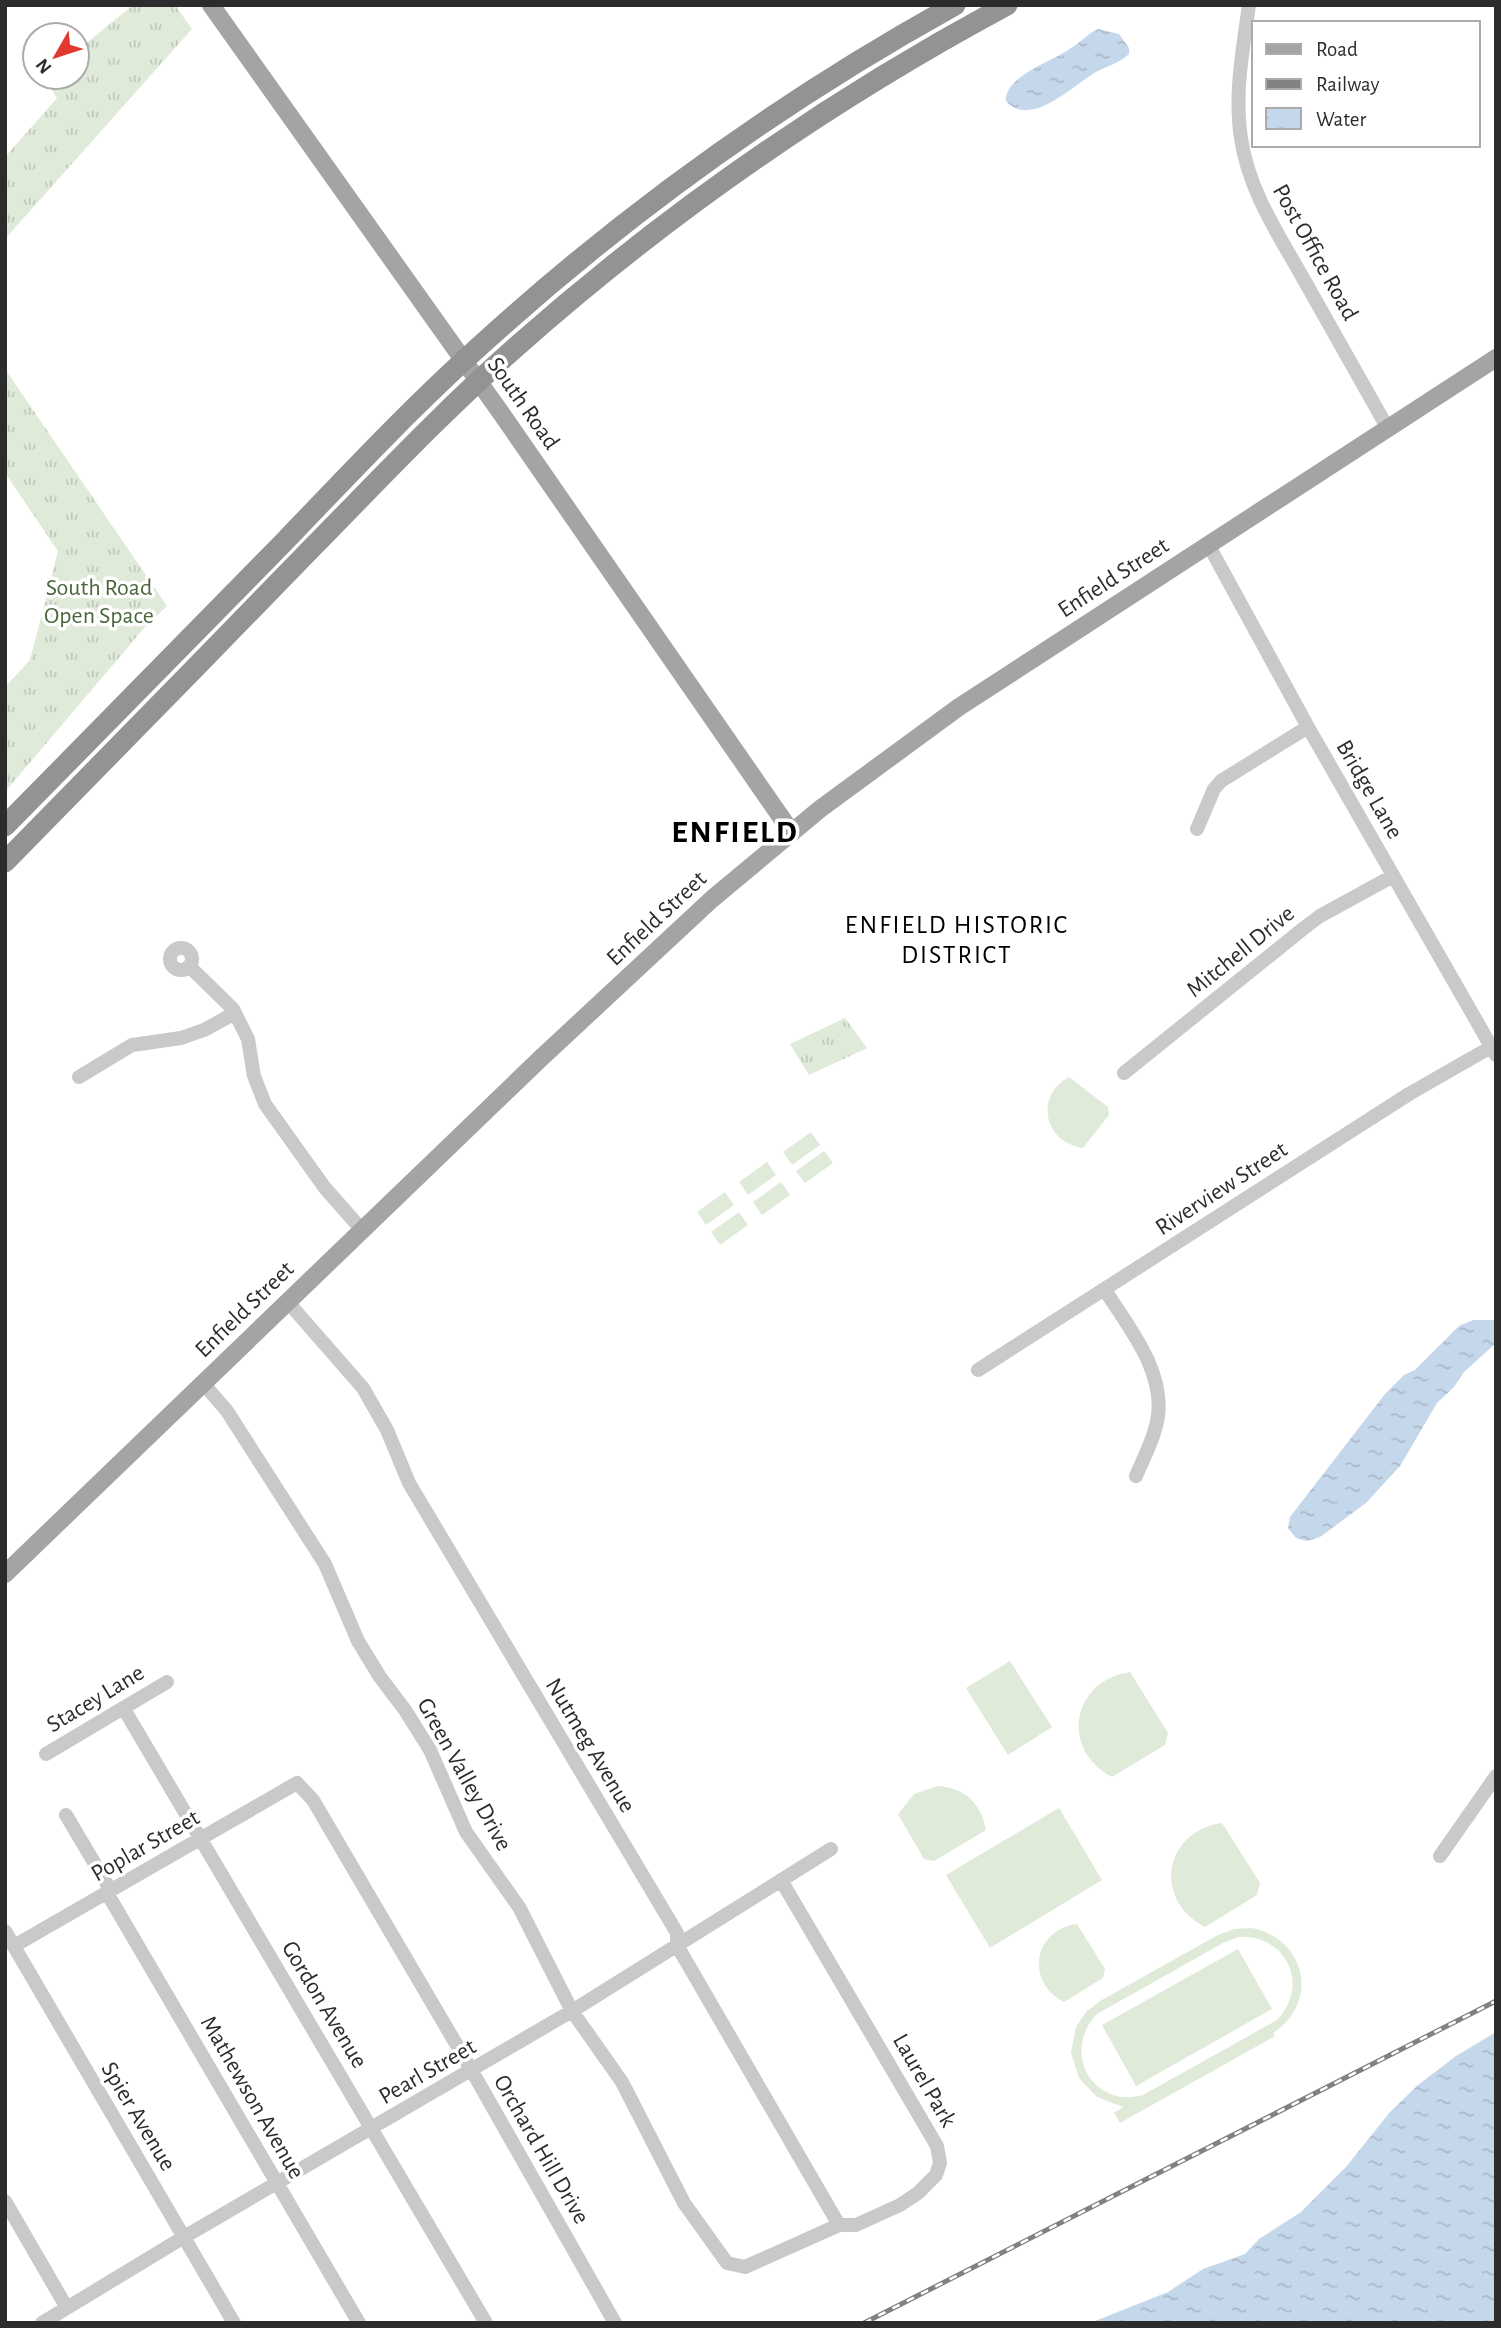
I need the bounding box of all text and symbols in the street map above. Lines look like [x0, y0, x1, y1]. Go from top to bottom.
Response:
north arrow [21, 21, 91, 91]
legend [1252, 21, 1480, 147]
text: Road [1316, 39, 1358, 60]
text: N [32, 55, 55, 77]
text: Railway [1316, 74, 1379, 95]
text: Water [1316, 109, 1366, 130]
street label: Post Office Road [1268, 180, 1362, 325]
street label: South Road [483, 353, 564, 454]
street label: Enfield Street [1054, 533, 1173, 622]
park label: South Road Open Space [44, 576, 154, 628]
street label: Bridge Lane [1331, 736, 1407, 843]
district label: ENFIELD [671, 816, 799, 848]
street label: Enfield Street [602, 867, 711, 971]
street label: Mitchell Drive [1182, 901, 1299, 1002]
district label: ENFIELD HISTORIC DISTRICT [845, 912, 1069, 968]
street label: Riverview Street [1151, 1137, 1292, 1240]
street label: Enfield Street [191, 1257, 299, 1362]
street label: Stacey Lane [43, 1661, 148, 1737]
street label: Nutmeg Avenue [541, 1674, 639, 1817]
street label: Green Valley Drive [412, 1694, 516, 1855]
street label: Poplar Street [87, 1805, 204, 1886]
street label: Gordon Avenue [277, 1937, 371, 2072]
street label: Mathewson Avenue [196, 2012, 308, 2183]
street label: Laurel Park [888, 2030, 960, 2131]
street label: Pearl Street [375, 2034, 480, 2109]
street label: Spier Avenue [96, 2058, 180, 2175]
street label: Orchard Hill Drive [489, 2071, 593, 2228]

